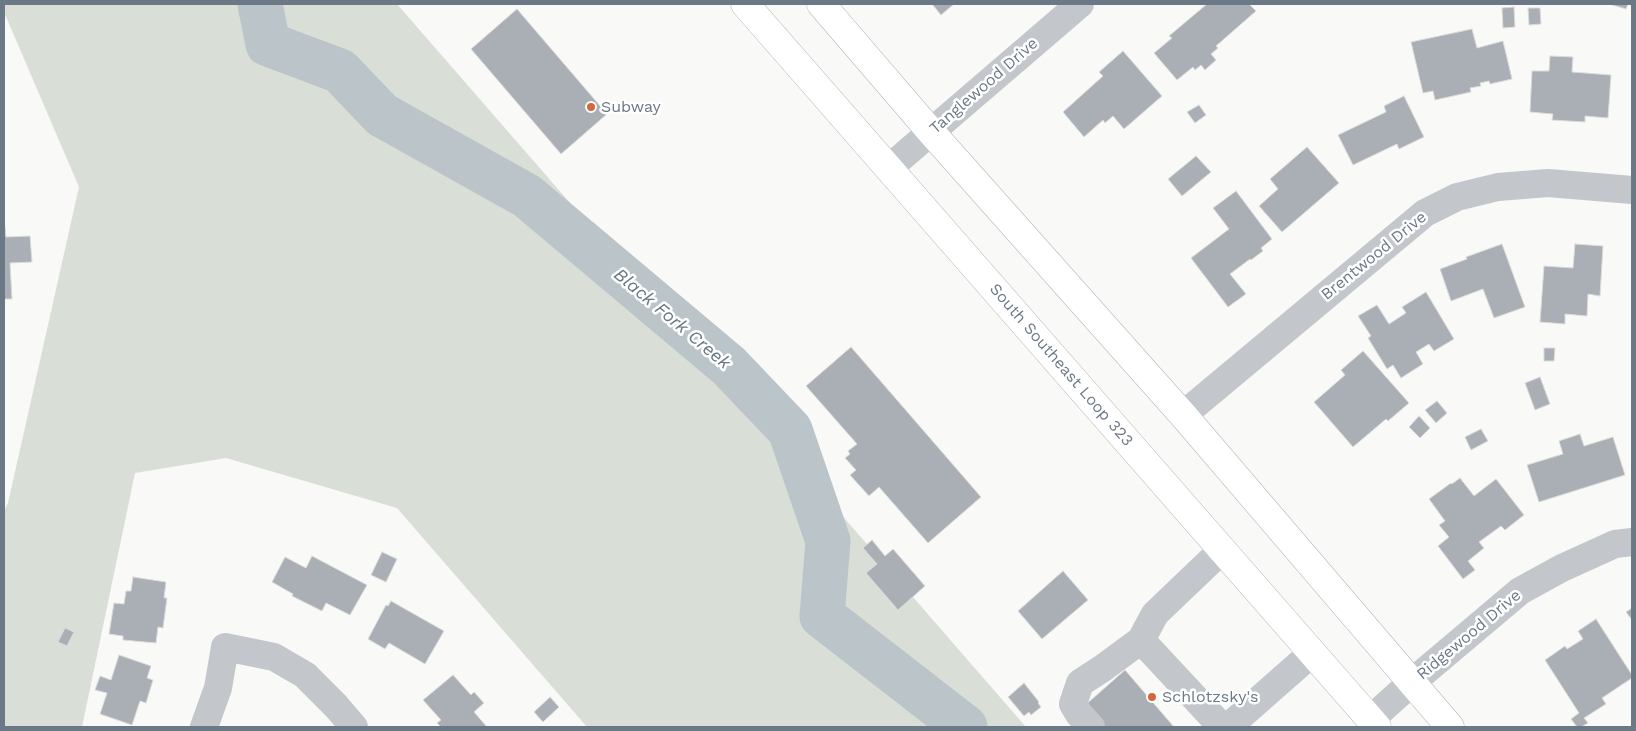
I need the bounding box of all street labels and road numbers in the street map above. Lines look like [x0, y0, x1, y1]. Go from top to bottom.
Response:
street label: Tanglewood Drive [926, 34, 1042, 138]
street label: Brentwood Drive [1317, 208, 1431, 304]
street label: South Southeast Loop 323 [985, 280, 1137, 450]
street label: Ridgewood Drive [1413, 586, 1525, 684]

